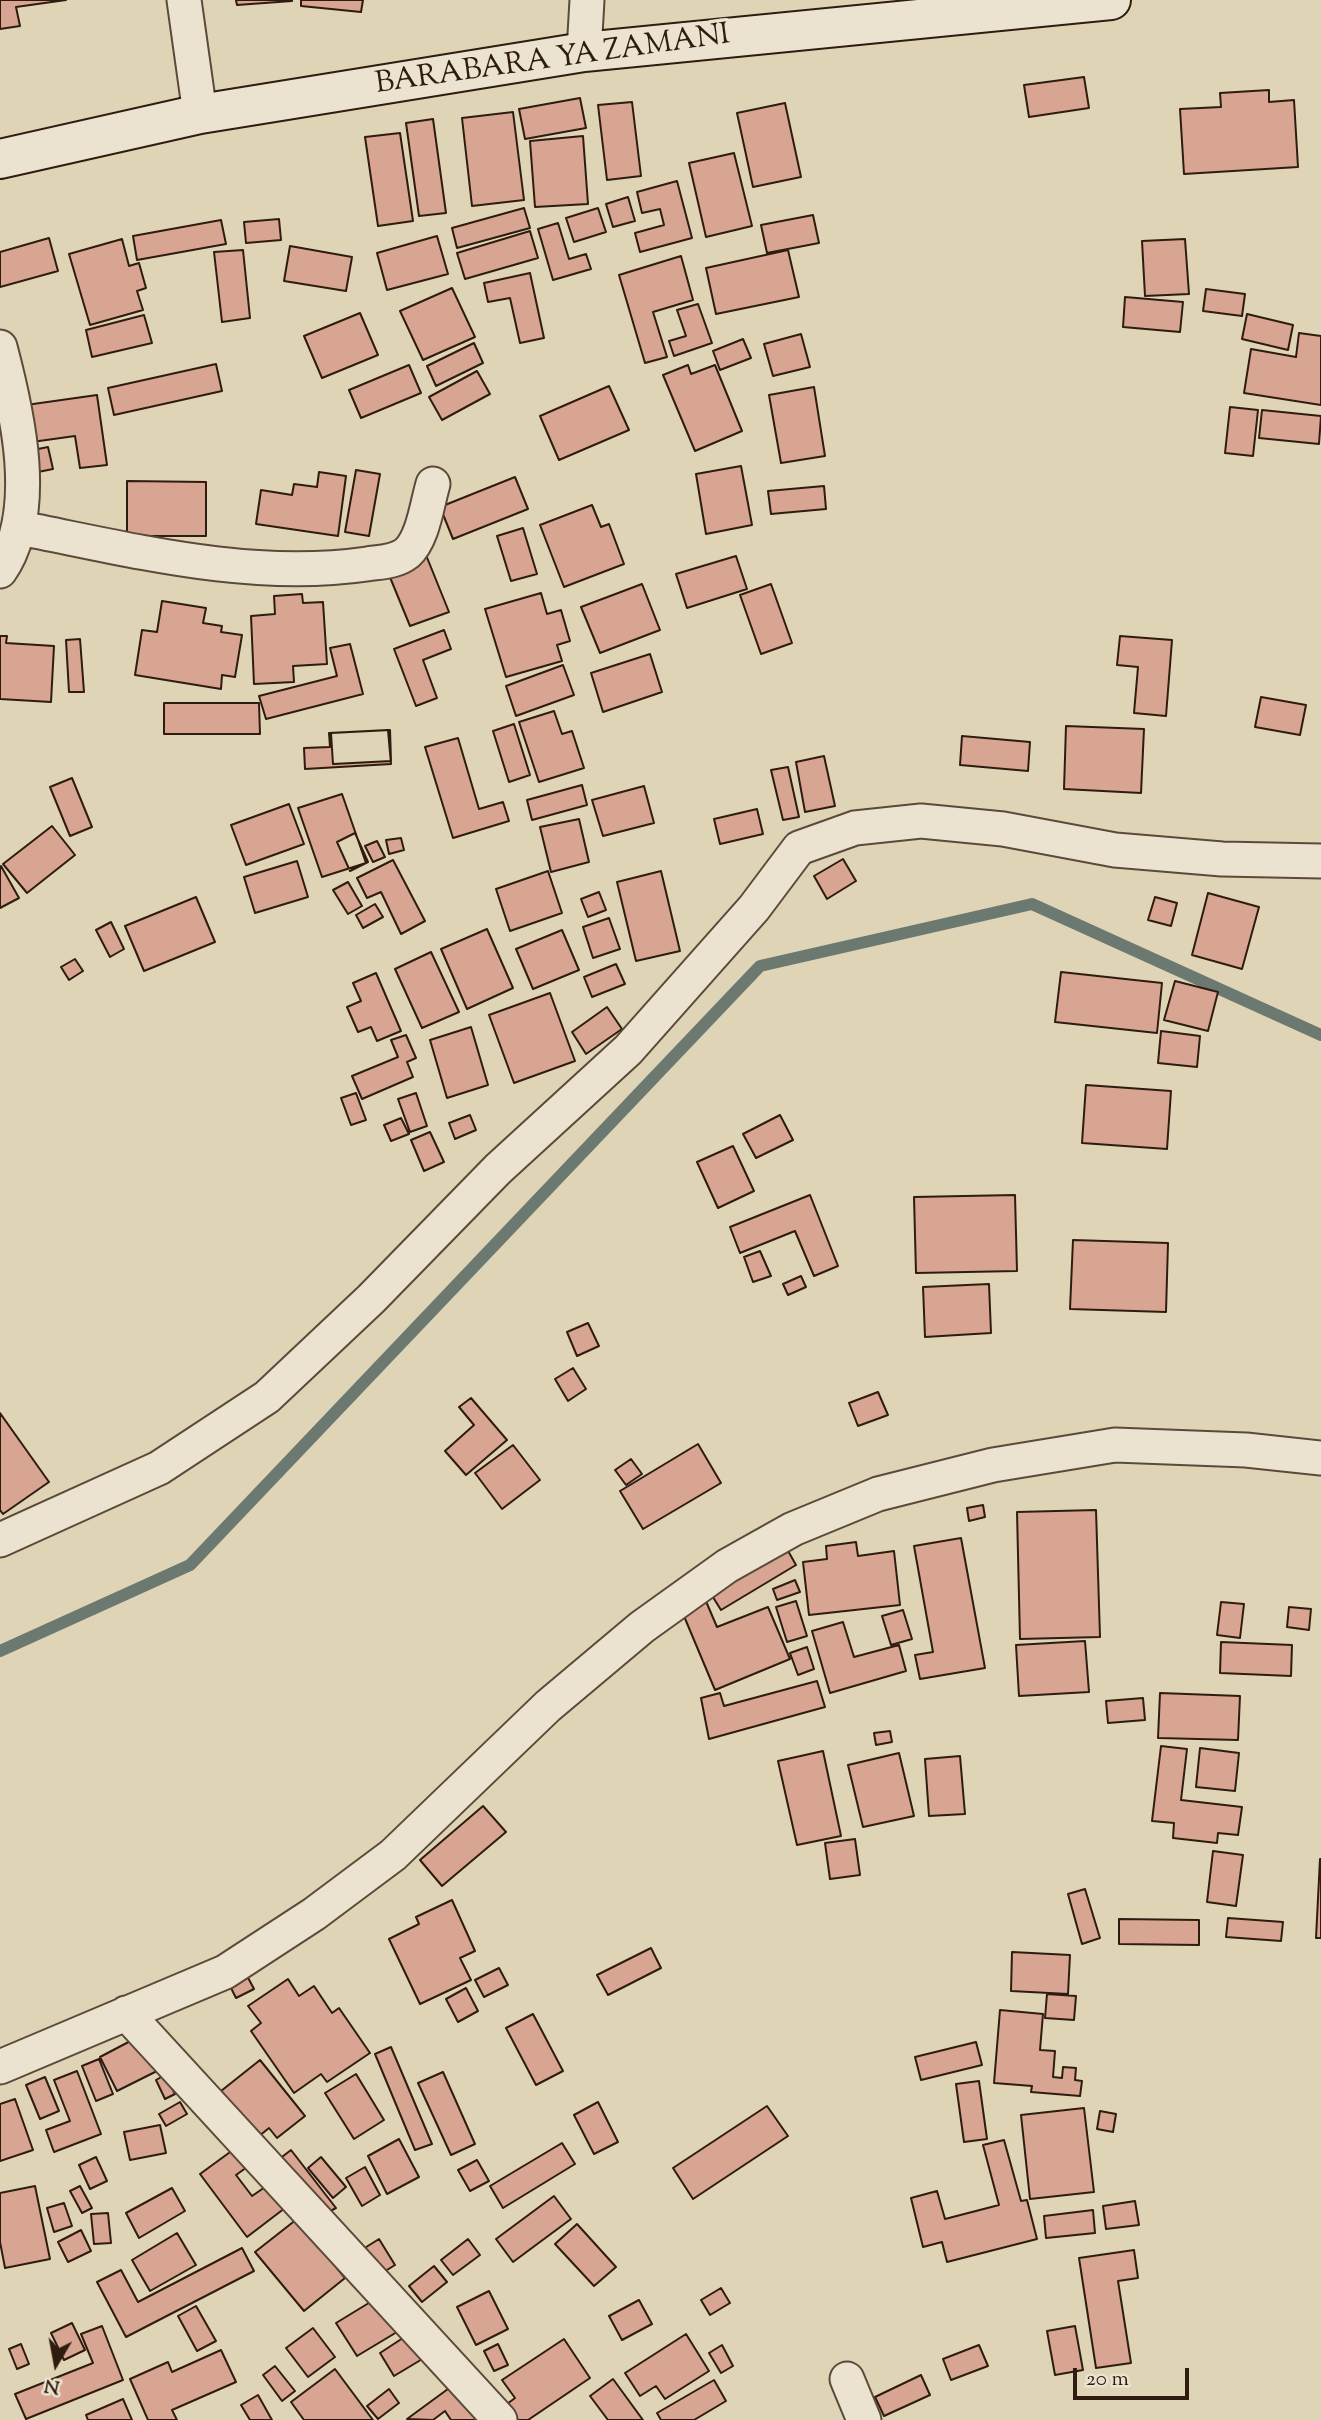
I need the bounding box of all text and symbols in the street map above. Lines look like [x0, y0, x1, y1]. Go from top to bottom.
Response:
street label: BARABARA YA ZAMANI [373, 19, 733, 105]
north arrow [21, 2329, 91, 2399]
scale bar [1076, 2354, 1192, 2398]
text: 20 m [1086, 2365, 1129, 2395]
text: N [42, 2371, 62, 2400]

